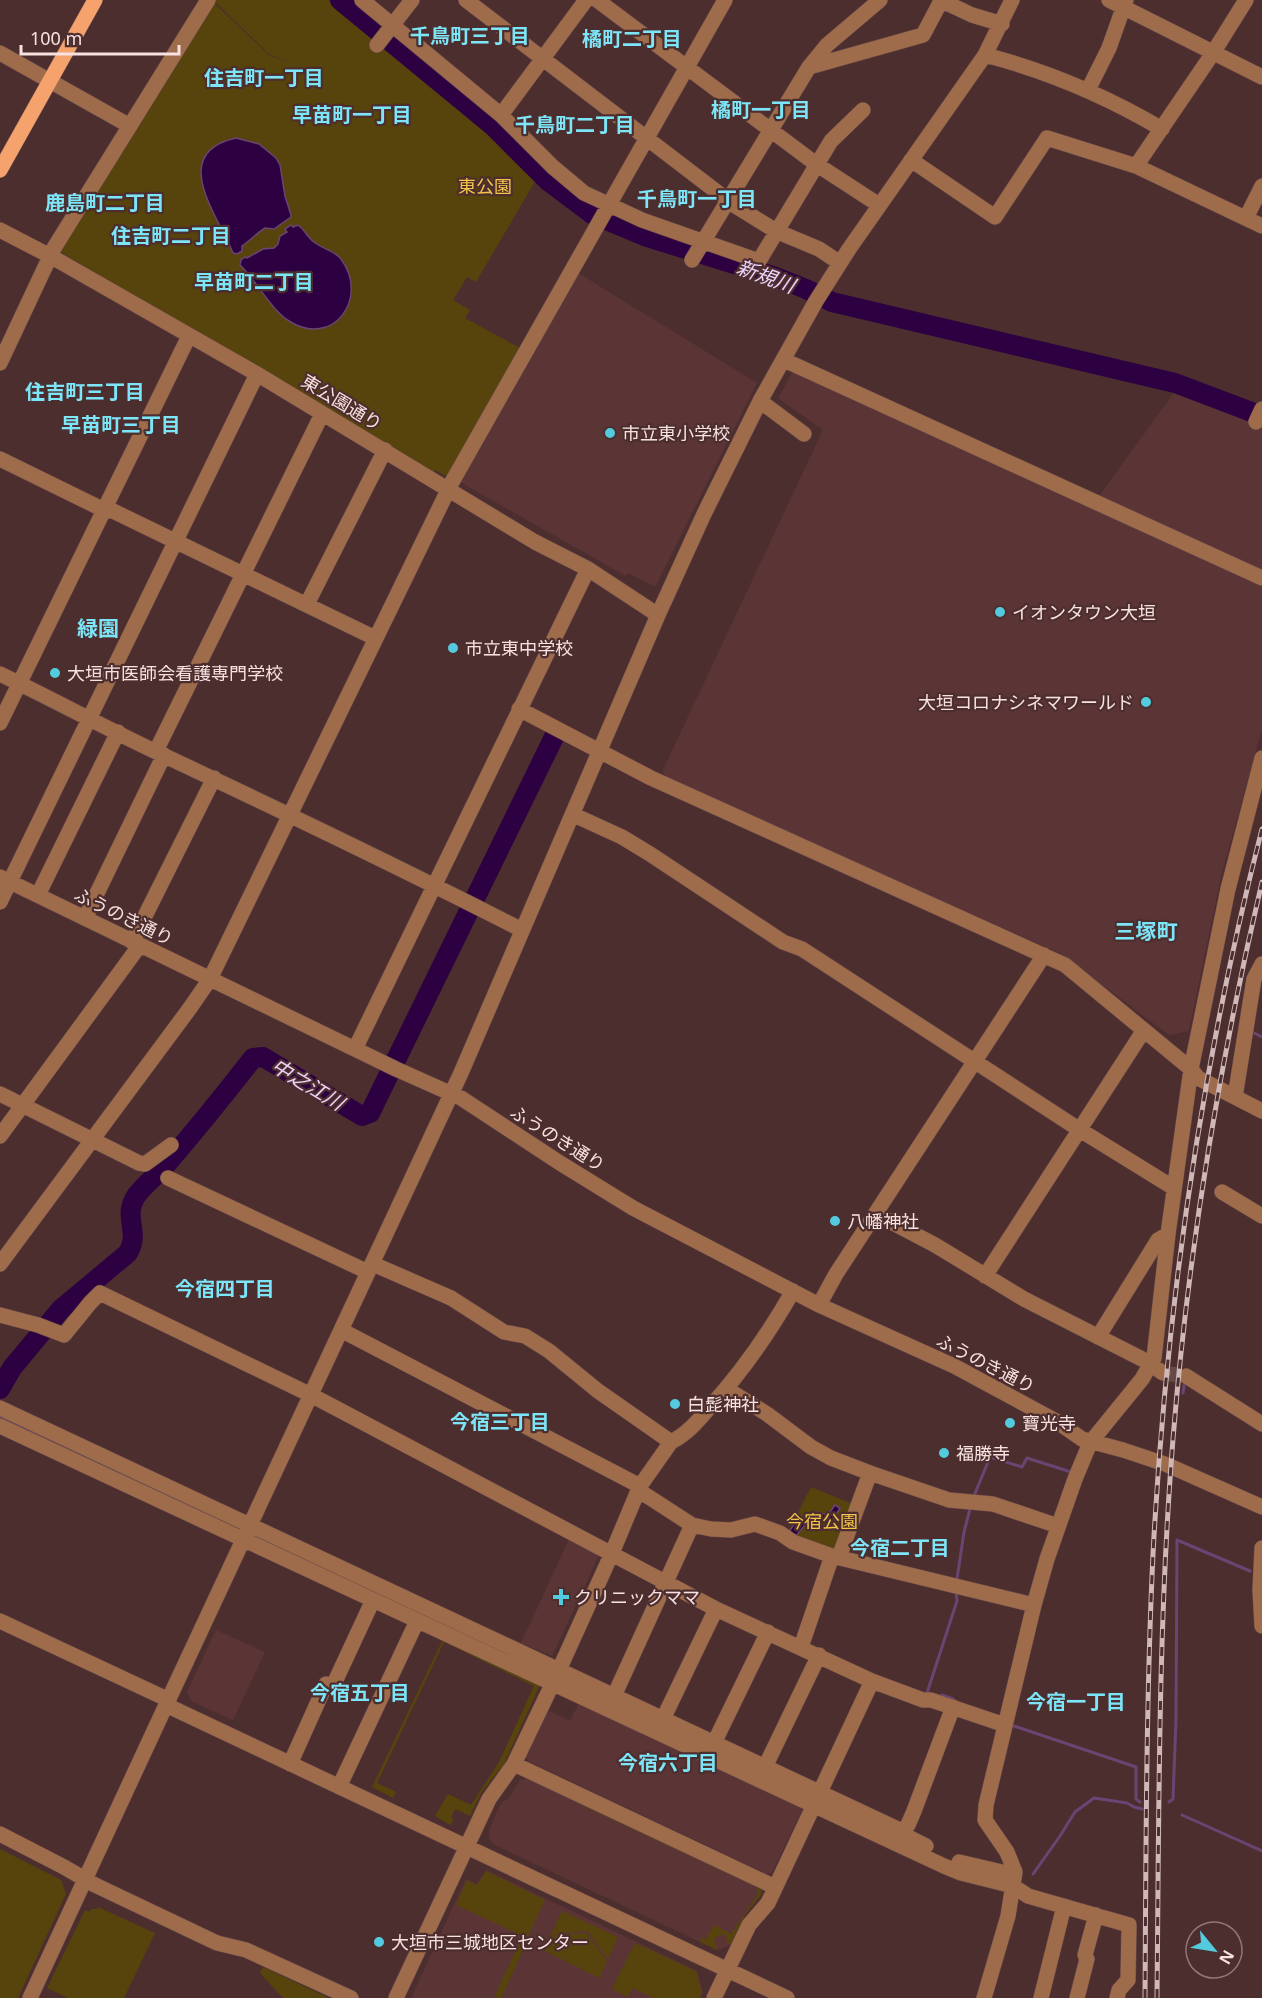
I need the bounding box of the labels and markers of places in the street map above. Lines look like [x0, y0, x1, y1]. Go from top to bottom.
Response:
place label: 市立東小学校 [622, 421, 730, 445]
marker: 市立東小学校 [603, 426, 617, 440]
place label: イオンタウン大垣 [1012, 600, 1156, 624]
marker: イオンタウン大垣 [993, 605, 1007, 619]
place label: 市立東中学校 [465, 636, 573, 660]
marker: 市立東中学校 [446, 641, 460, 655]
place label: 大垣市医師会看護専門学校 [67, 661, 283, 685]
marker: 大垣市医師会看護専門学校 [48, 666, 62, 680]
place label: 大垣コロナシネマワールド [918, 690, 1134, 714]
marker: 大垣コロナシネマワールド [1139, 695, 1153, 709]
place label: 八幡神社 [847, 1209, 919, 1233]
marker: 八幡神社 [828, 1214, 842, 1228]
place label: 白髭神社 [687, 1392, 759, 1416]
marker: 白髭神社 [668, 1397, 682, 1411]
place label: 寶光寺 [1022, 1411, 1076, 1435]
marker: 寶光寺 [1003, 1416, 1017, 1430]
place label: 福勝寺 [956, 1441, 1010, 1465]
marker: 福勝寺 [937, 1446, 951, 1460]
place label: クリニックママ [574, 1585, 700, 1609]
marker: クリニックママ [552, 1588, 570, 1606]
place label: 大垣市三城地区センター [391, 1930, 589, 1954]
marker: 大垣市三城地区センター [372, 1935, 386, 1949]

